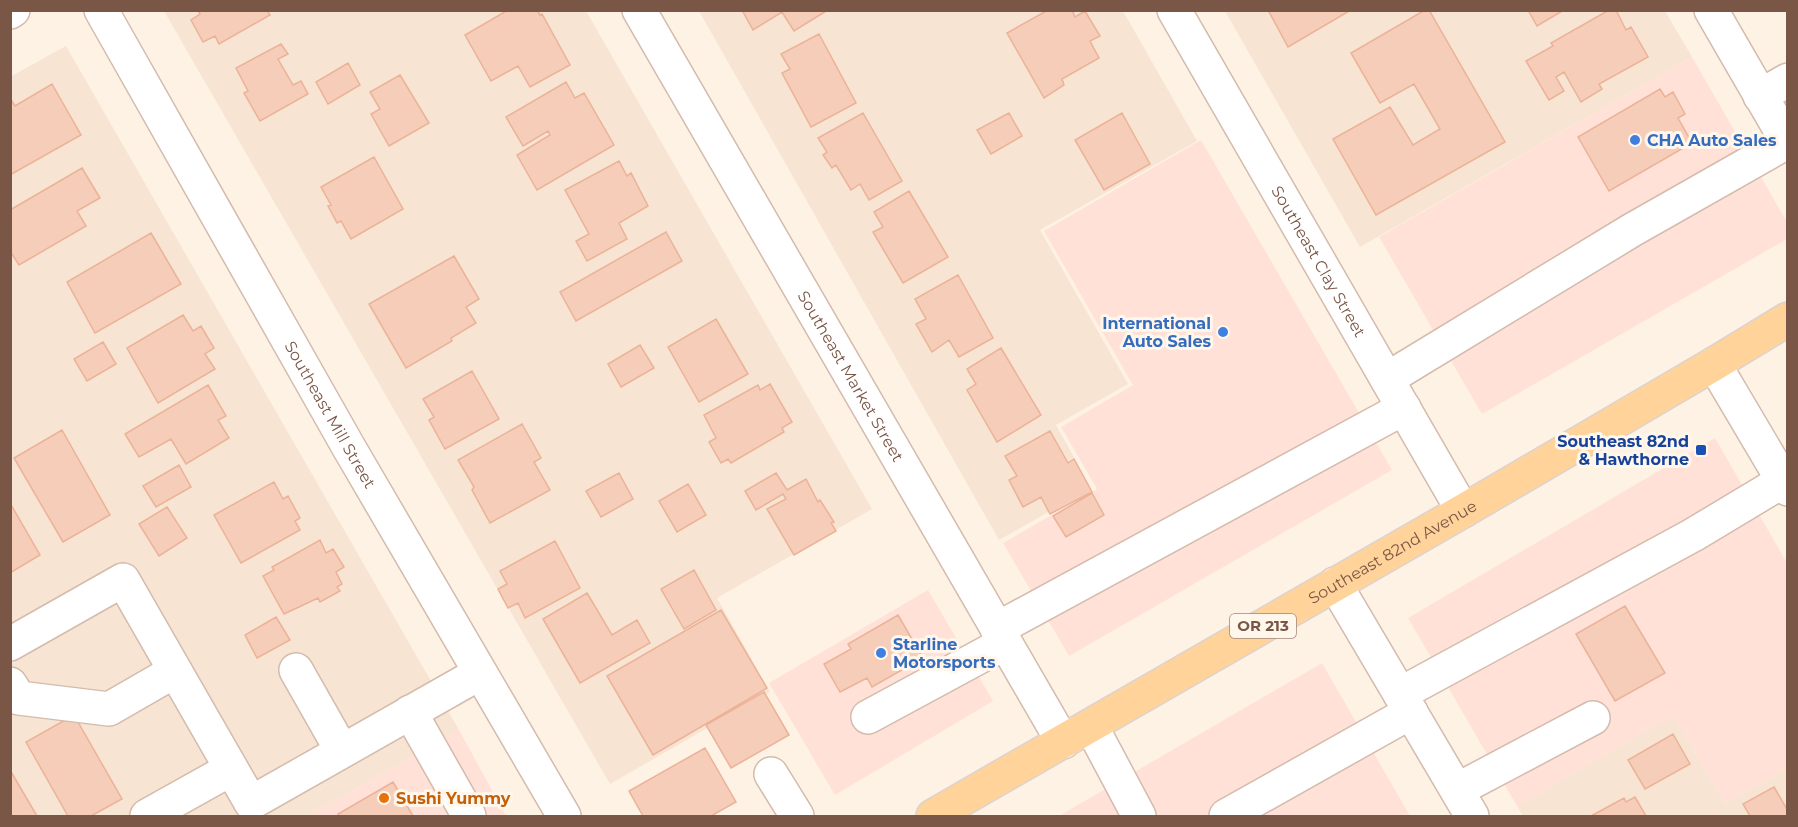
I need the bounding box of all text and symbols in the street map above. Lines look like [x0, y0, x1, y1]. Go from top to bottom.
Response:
place label: CHA Auto Sales [1647, 131, 1777, 150]
marker: CHA Auto Sales [1628, 133, 1642, 147]
street label: Southeast Clay Street [1267, 182, 1370, 341]
street label: Southeast Market Street [794, 287, 908, 466]
place label: International Auto Sales [1102, 314, 1211, 351]
marker: International Auto Sales [1216, 325, 1230, 339]
street label: Southeast Mill Street [281, 338, 380, 492]
place label: Southeast 82nd & Hawthorne [1557, 432, 1689, 469]
marker: Southeast 82nd & Hawthorne [1694, 443, 1708, 457]
street label: Southeast 82nd Avenue [1305, 496, 1480, 608]
road number: OR 213 [1230, 614, 1296, 638]
place label: Starline Motorsports [893, 635, 996, 672]
marker: Starline Motorsports [874, 646, 888, 660]
place label: Sushi Yummy [396, 789, 511, 808]
marker: Sushi Yummy [377, 791, 391, 805]

